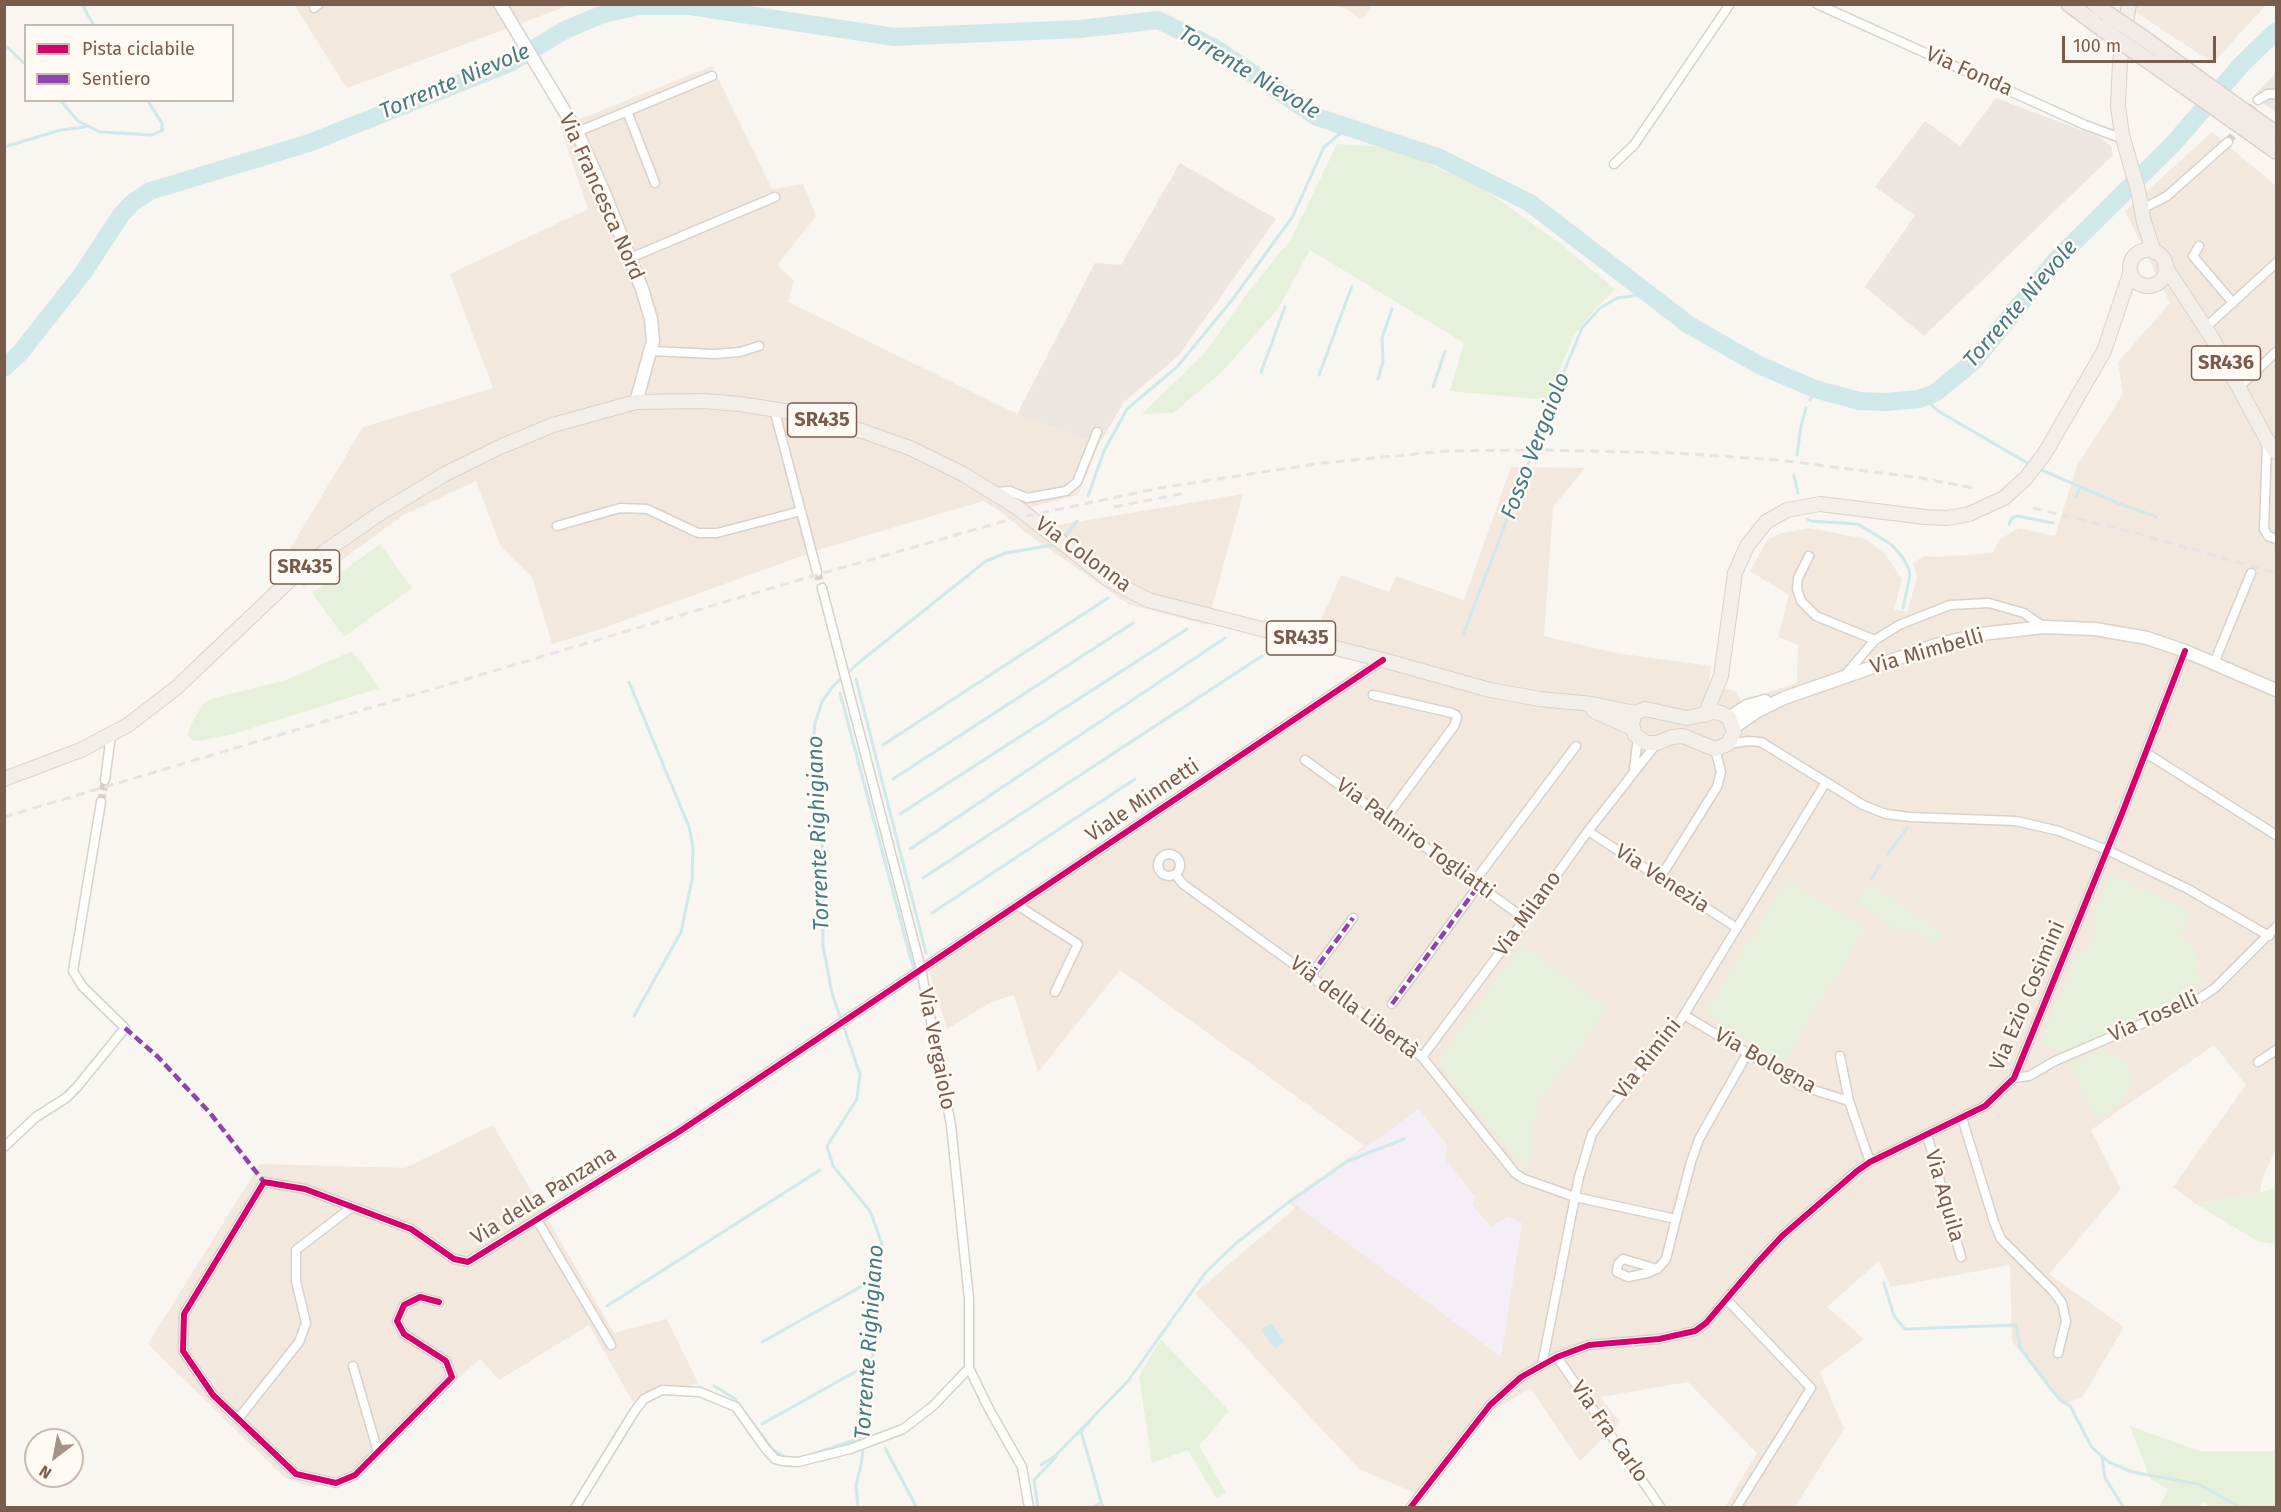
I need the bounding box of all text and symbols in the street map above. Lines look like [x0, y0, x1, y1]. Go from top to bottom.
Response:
water label: Torrente Nievole [1173, 20, 1325, 126]
legend [24, 24, 234, 102]
scale bar [2065, 24, 2220, 62]
text: 100 m [2073, 35, 2121, 57]
text: Pista ciclabile [82, 38, 195, 60]
water label: Torrente Nievole [376, 38, 534, 126]
street label: Via Fonda [1922, 42, 2016, 102]
text: Sentiero [82, 68, 150, 90]
street label: Via Francesca Nord [553, 110, 649, 284]
water label: Torrente Nievole [1958, 235, 2084, 373]
road number: SR436 [2192, 346, 2260, 380]
water label: Fosso Vergaiolo [1496, 369, 1576, 523]
road number: SR435 [788, 403, 856, 437]
street label: Via Colonna [1030, 512, 1136, 598]
road number: SR435 [270, 550, 340, 584]
road number: SR435 [1266, 621, 1336, 655]
street label: Via Mimbelli [1867, 624, 1987, 680]
water label: Torrente Righigiano [802, 735, 836, 931]
street label: Viale Minnetti [1082, 754, 1204, 848]
street label: Via Palmiro Togliatti [1331, 773, 1499, 905]
street label: Via Venezia [1610, 839, 1714, 919]
street label: Via Milano [1489, 867, 1567, 961]
street label: Via Ezio Cosimini [1985, 917, 2071, 1075]
street label: Via della Libertà [1285, 951, 1423, 1065]
street label: Via Vergaiolo [912, 986, 960, 1112]
street label: Via Toselli [2105, 986, 2203, 1048]
street label: Via Rimini [1609, 1014, 1687, 1104]
street label: Via Bologna [1710, 1023, 1820, 1099]
street label: Via della Panzana [467, 1141, 621, 1251]
street label: Via Aquila [1919, 1147, 1969, 1245]
water label: Torrente Righigiano [850, 1244, 890, 1440]
street label: Via Fra Carlo [1565, 1376, 1653, 1488]
north arrow [24, 1428, 84, 1488]
text: N [36, 1461, 55, 1483]

